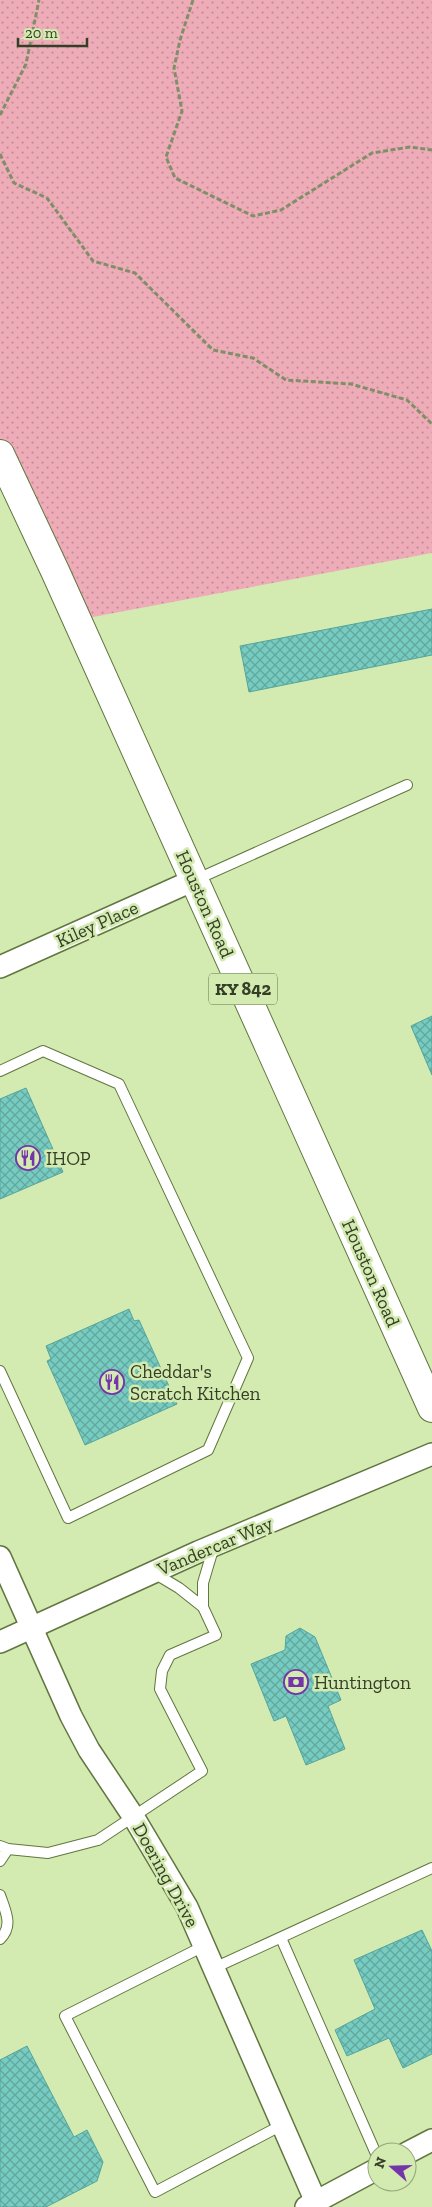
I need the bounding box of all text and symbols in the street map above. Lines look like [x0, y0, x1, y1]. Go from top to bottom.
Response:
scale bar [18, 15, 86, 47]
text: 20 m [25, 24, 58, 42]
street label: Houston Road [171, 847, 239, 962]
street label: Kiley Place [52, 896, 142, 952]
road number: KY 842 [209, 974, 277, 1004]
restaurant icon: IHOP [15, 1145, 41, 1171]
place label: IHOP [46, 1147, 91, 1170]
street label: Houston Road [337, 1216, 405, 1331]
place label: Cheddar's Scratch Kitchen [130, 1360, 261, 1405]
restaurant icon: Cheddar's Scratch Kitchen [99, 1369, 125, 1395]
street label: Vandercar Way [153, 1511, 276, 1581]
bank icon: Huntington [283, 1669, 309, 1695]
place label: Huntington [314, 1671, 411, 1694]
street label: Doering Drive [128, 1819, 204, 1931]
north arrow [367, 2142, 417, 2192]
text: N [370, 2154, 390, 2171]

